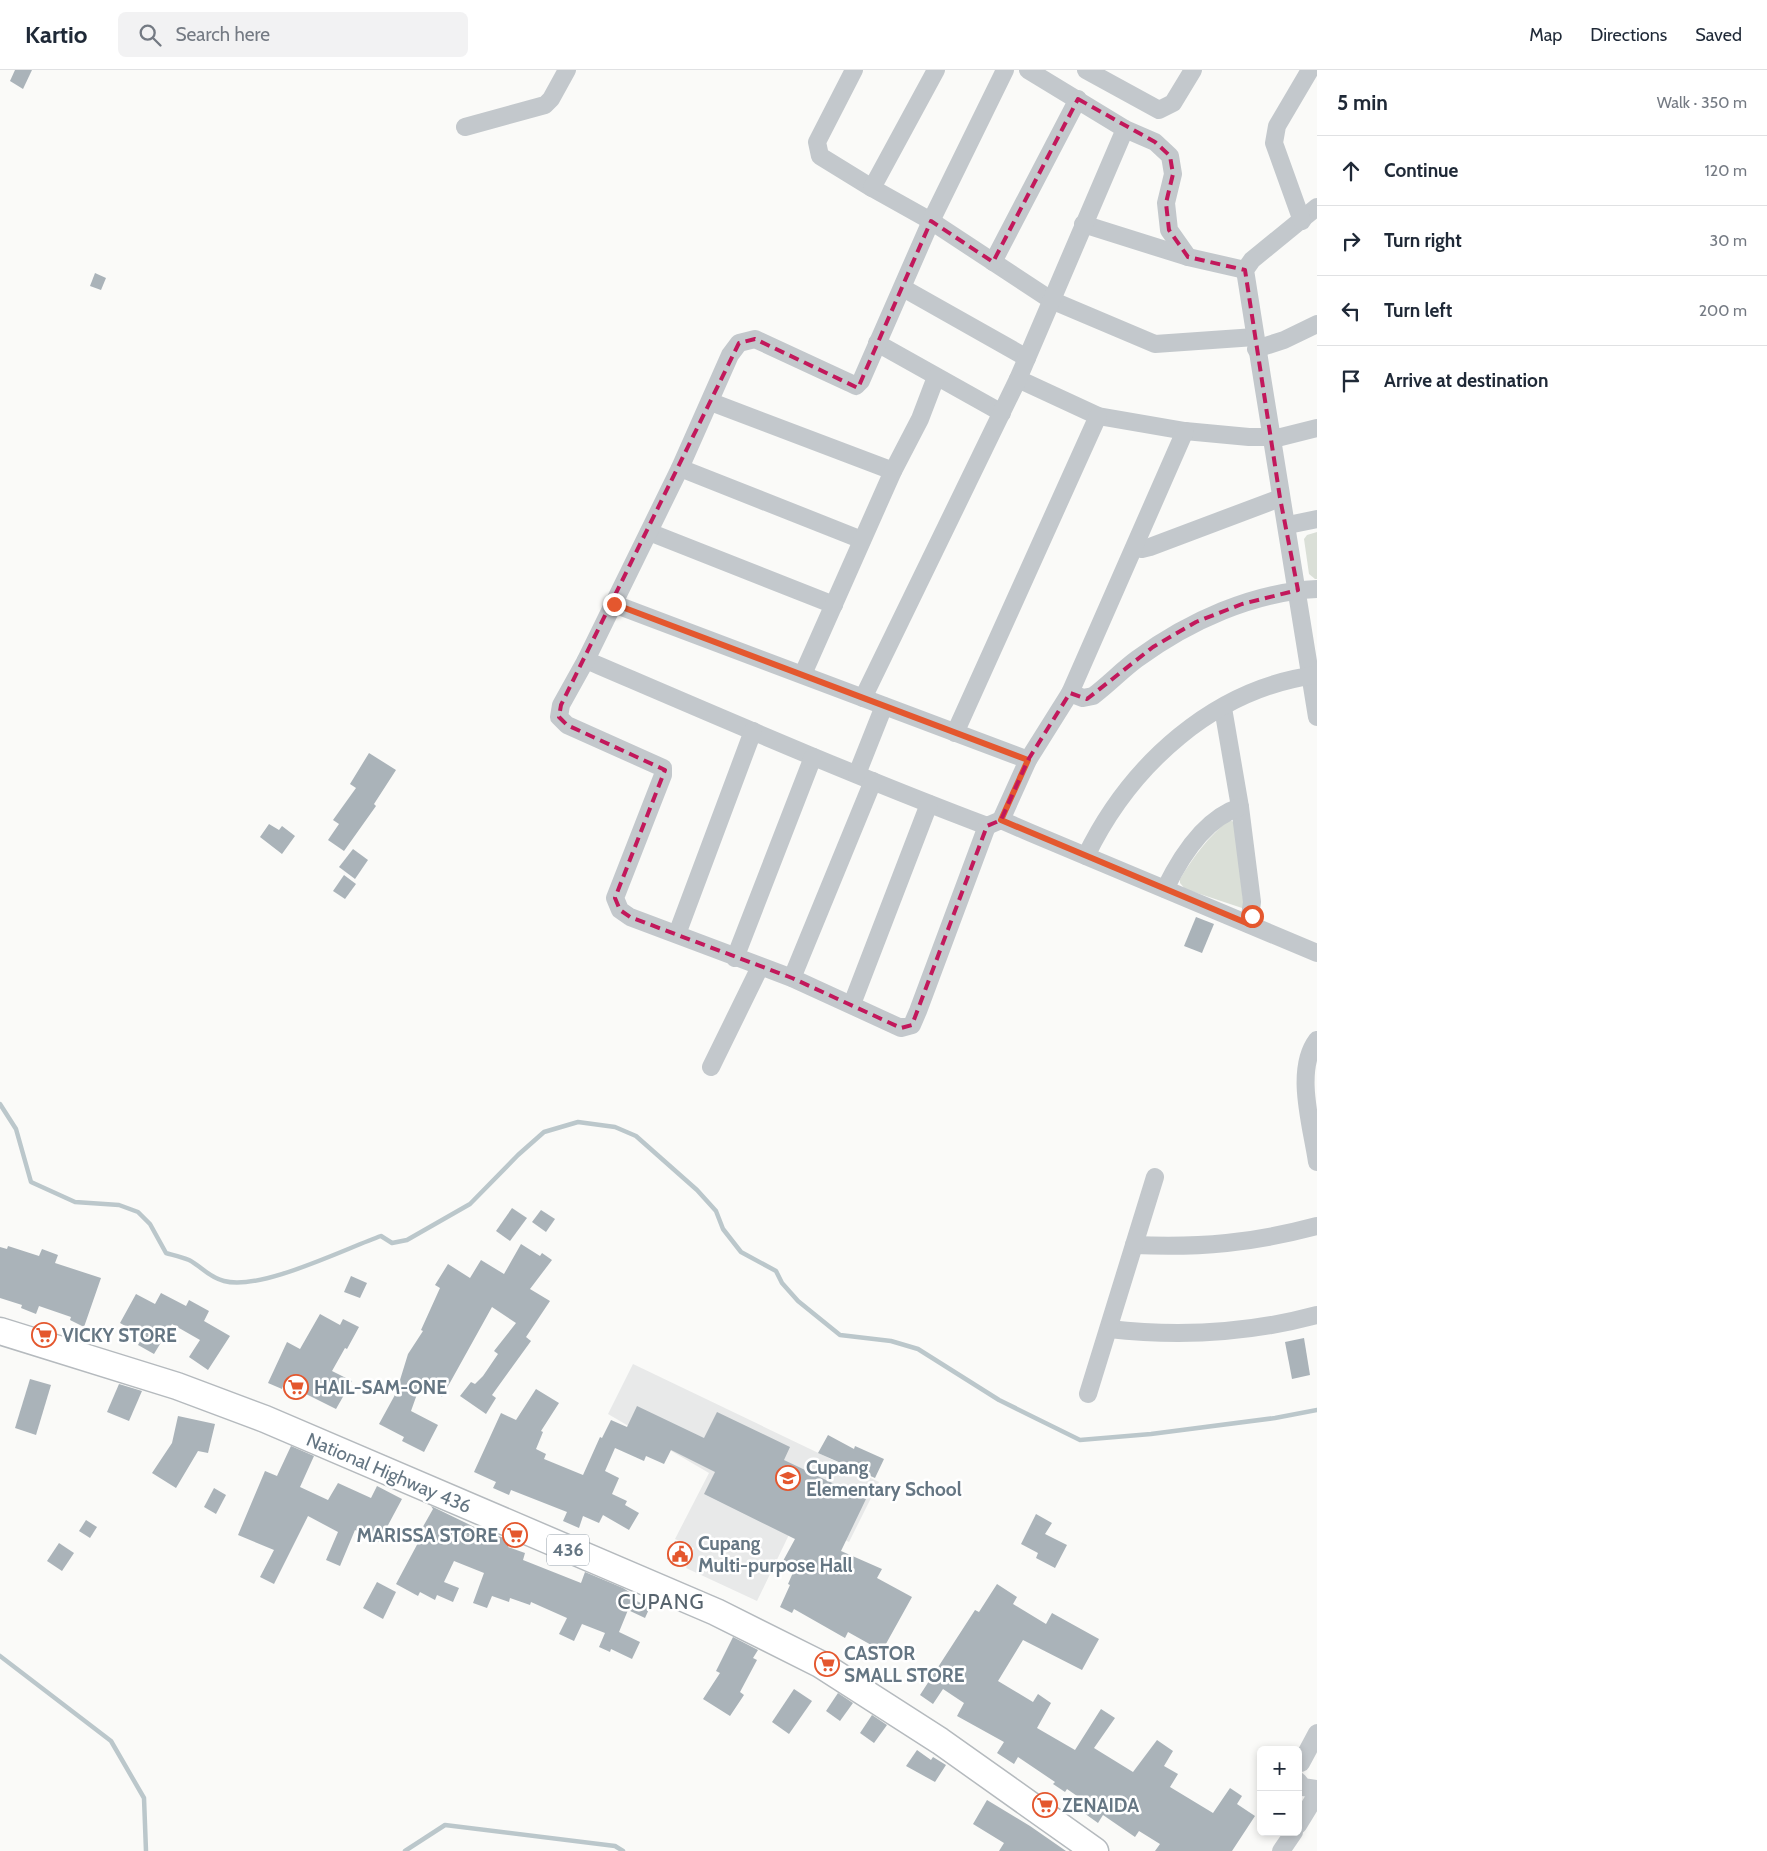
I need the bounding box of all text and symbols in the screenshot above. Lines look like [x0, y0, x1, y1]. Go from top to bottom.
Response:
search box [118, 12, 468, 57]
text: Kartio [25, 20, 88, 49]
icon: search [136, 21, 164, 49]
text: Search here [176, 23, 270, 46]
text: Map [1529, 24, 1562, 46]
text: Directions [1590, 24, 1667, 46]
text: Saved [1695, 24, 1742, 46]
text: 5 min [1337, 90, 1388, 115]
text: Walk · 350 m [1657, 93, 1747, 112]
icon: ahead [1337, 157, 1365, 185]
text: Continue [1384, 159, 1458, 182]
text: 120 m [1705, 161, 1747, 180]
icon: right [1337, 227, 1365, 255]
text: Turn right [1384, 229, 1462, 252]
text: 30 m [1710, 231, 1747, 250]
icon: left [1337, 297, 1365, 325]
text: Turn left [1384, 299, 1452, 322]
text: 200 m [1699, 301, 1747, 320]
icon: arrive [1337, 367, 1365, 395]
text: Arrive at destination [1384, 369, 1548, 392]
route end [603, 593, 626, 616]
route start [1241, 905, 1264, 928]
supermarket icon: VICKY STORE [31, 1322, 57, 1348]
place label: VICKY STORE [62, 1324, 177, 1347]
supermarket icon: HAIL-SAM-ONE [283, 1374, 309, 1400]
place label: HAIL-SAM-ONE [314, 1376, 447, 1399]
street label: National Highway 436 [303, 1428, 475, 1518]
place label: Cupang Elementary School [806, 1456, 962, 1501]
school or university icon: Cupang Elementary School [775, 1465, 801, 1491]
supermarket icon: MARISSA STORE [502, 1522, 528, 1548]
place label: MARISSA STORE [356, 1524, 498, 1547]
place label: Cupang Multi-purpose Hall [698, 1532, 853, 1577]
road number: 436 [547, 1534, 589, 1566]
public building icon: Cupang Multi-purpose Hall [667, 1541, 693, 1567]
district label: CUPANG [617, 1589, 705, 1614]
place label: CASTOR SMALL STORE [844, 1642, 965, 1687]
supermarket icon: CASTOR SMALL STORE [814, 1651, 840, 1677]
map controls [1257, 1746, 1302, 1836]
button: + [1257, 1746, 1302, 1791]
button: − [1257, 1791, 1302, 1836]
supermarket icon: ZENAIDA [1032, 1792, 1058, 1818]
place label: ZENAIDA [1062, 1794, 1139, 1817]

